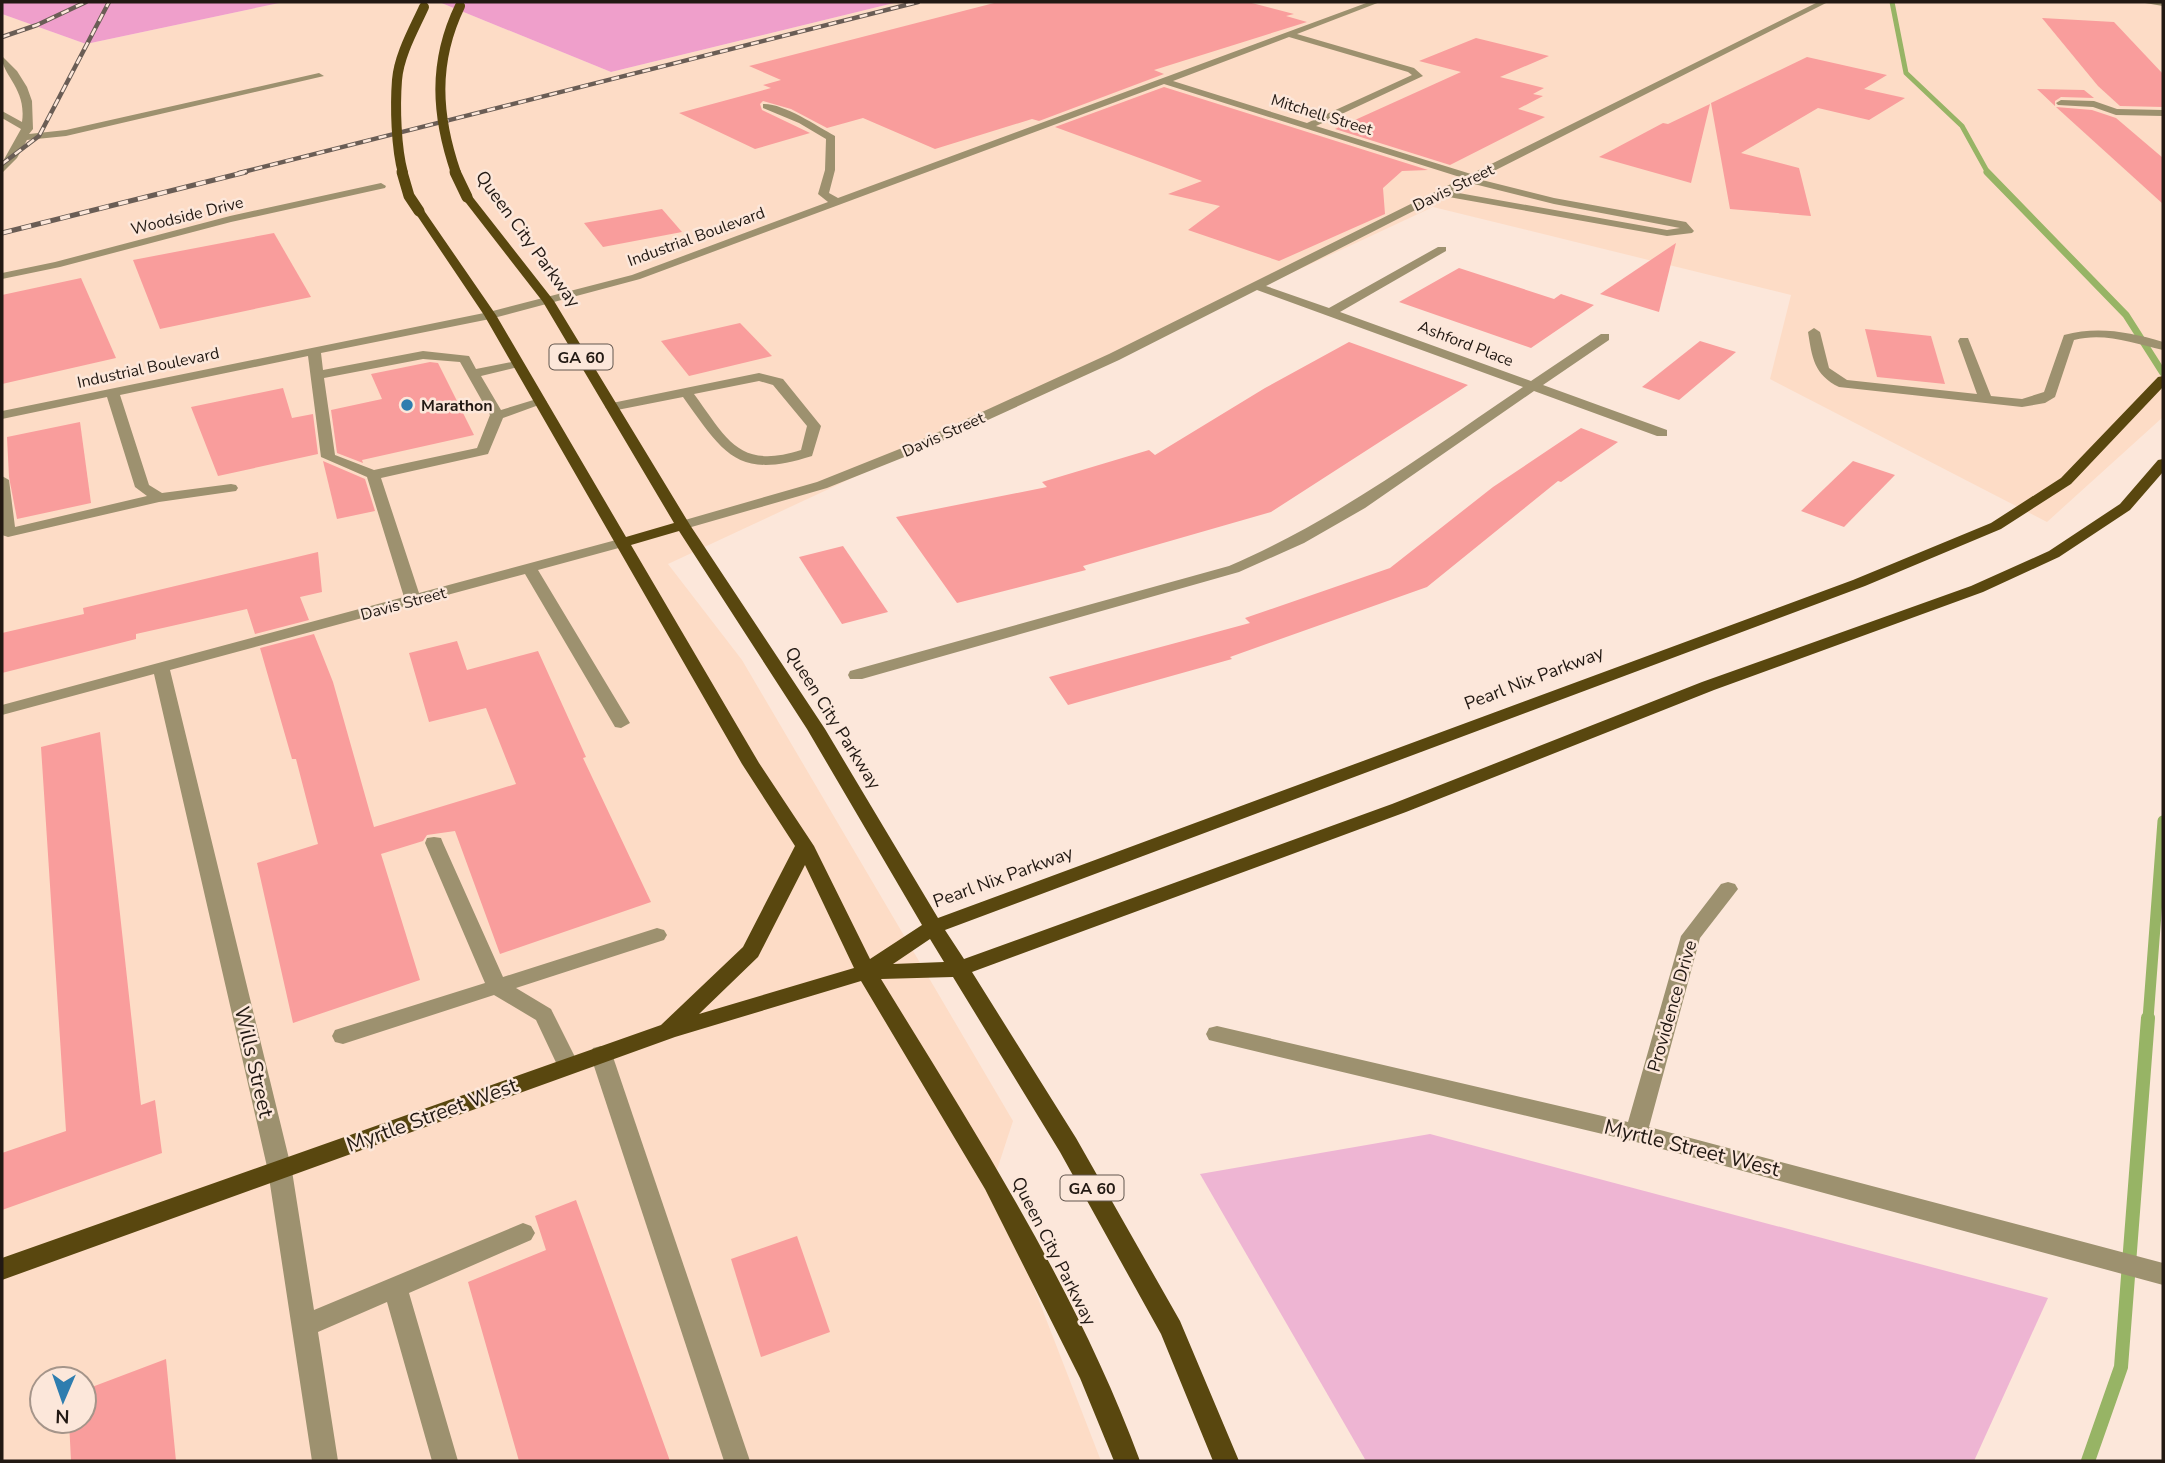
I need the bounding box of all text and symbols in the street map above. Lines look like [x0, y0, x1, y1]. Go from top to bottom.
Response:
street label: Mitchell Street [1268, 89, 1376, 141]
street label: Davis Street [1409, 159, 1498, 217]
street label: Queen City Parkway [470, 166, 586, 313]
street label: Woodside Drive [129, 191, 246, 241]
street label: Industrial Boulevard [625, 202, 768, 272]
street label: Ashford Place [1415, 316, 1517, 372]
street label: Industrial Boulevard [75, 342, 221, 394]
road number: GA 60 [550, 344, 612, 370]
place label: Marathon [421, 395, 493, 417]
marker: Marathon [399, 397, 415, 413]
street label: Davis Street [899, 407, 988, 463]
street label: Davis Street [358, 582, 449, 626]
street label: Pearl Nix Parkway [1461, 640, 1608, 716]
street label: Queen City Parkway [779, 642, 887, 794]
street label: Pearl Nix Parkway [930, 840, 1077, 913]
street label: Providence Drive [1642, 937, 1702, 1075]
street label: Wills Street [228, 1004, 281, 1121]
street label: Myrtle Street West [343, 1071, 522, 1159]
street label: Myrtle Street West [1601, 1113, 1783, 1184]
street label: Queen City Parkway [1006, 1173, 1102, 1330]
road number: GA 60 [1060, 1176, 1124, 1200]
north arrow [28, 1365, 98, 1435]
text: N [55, 1403, 70, 1429]

